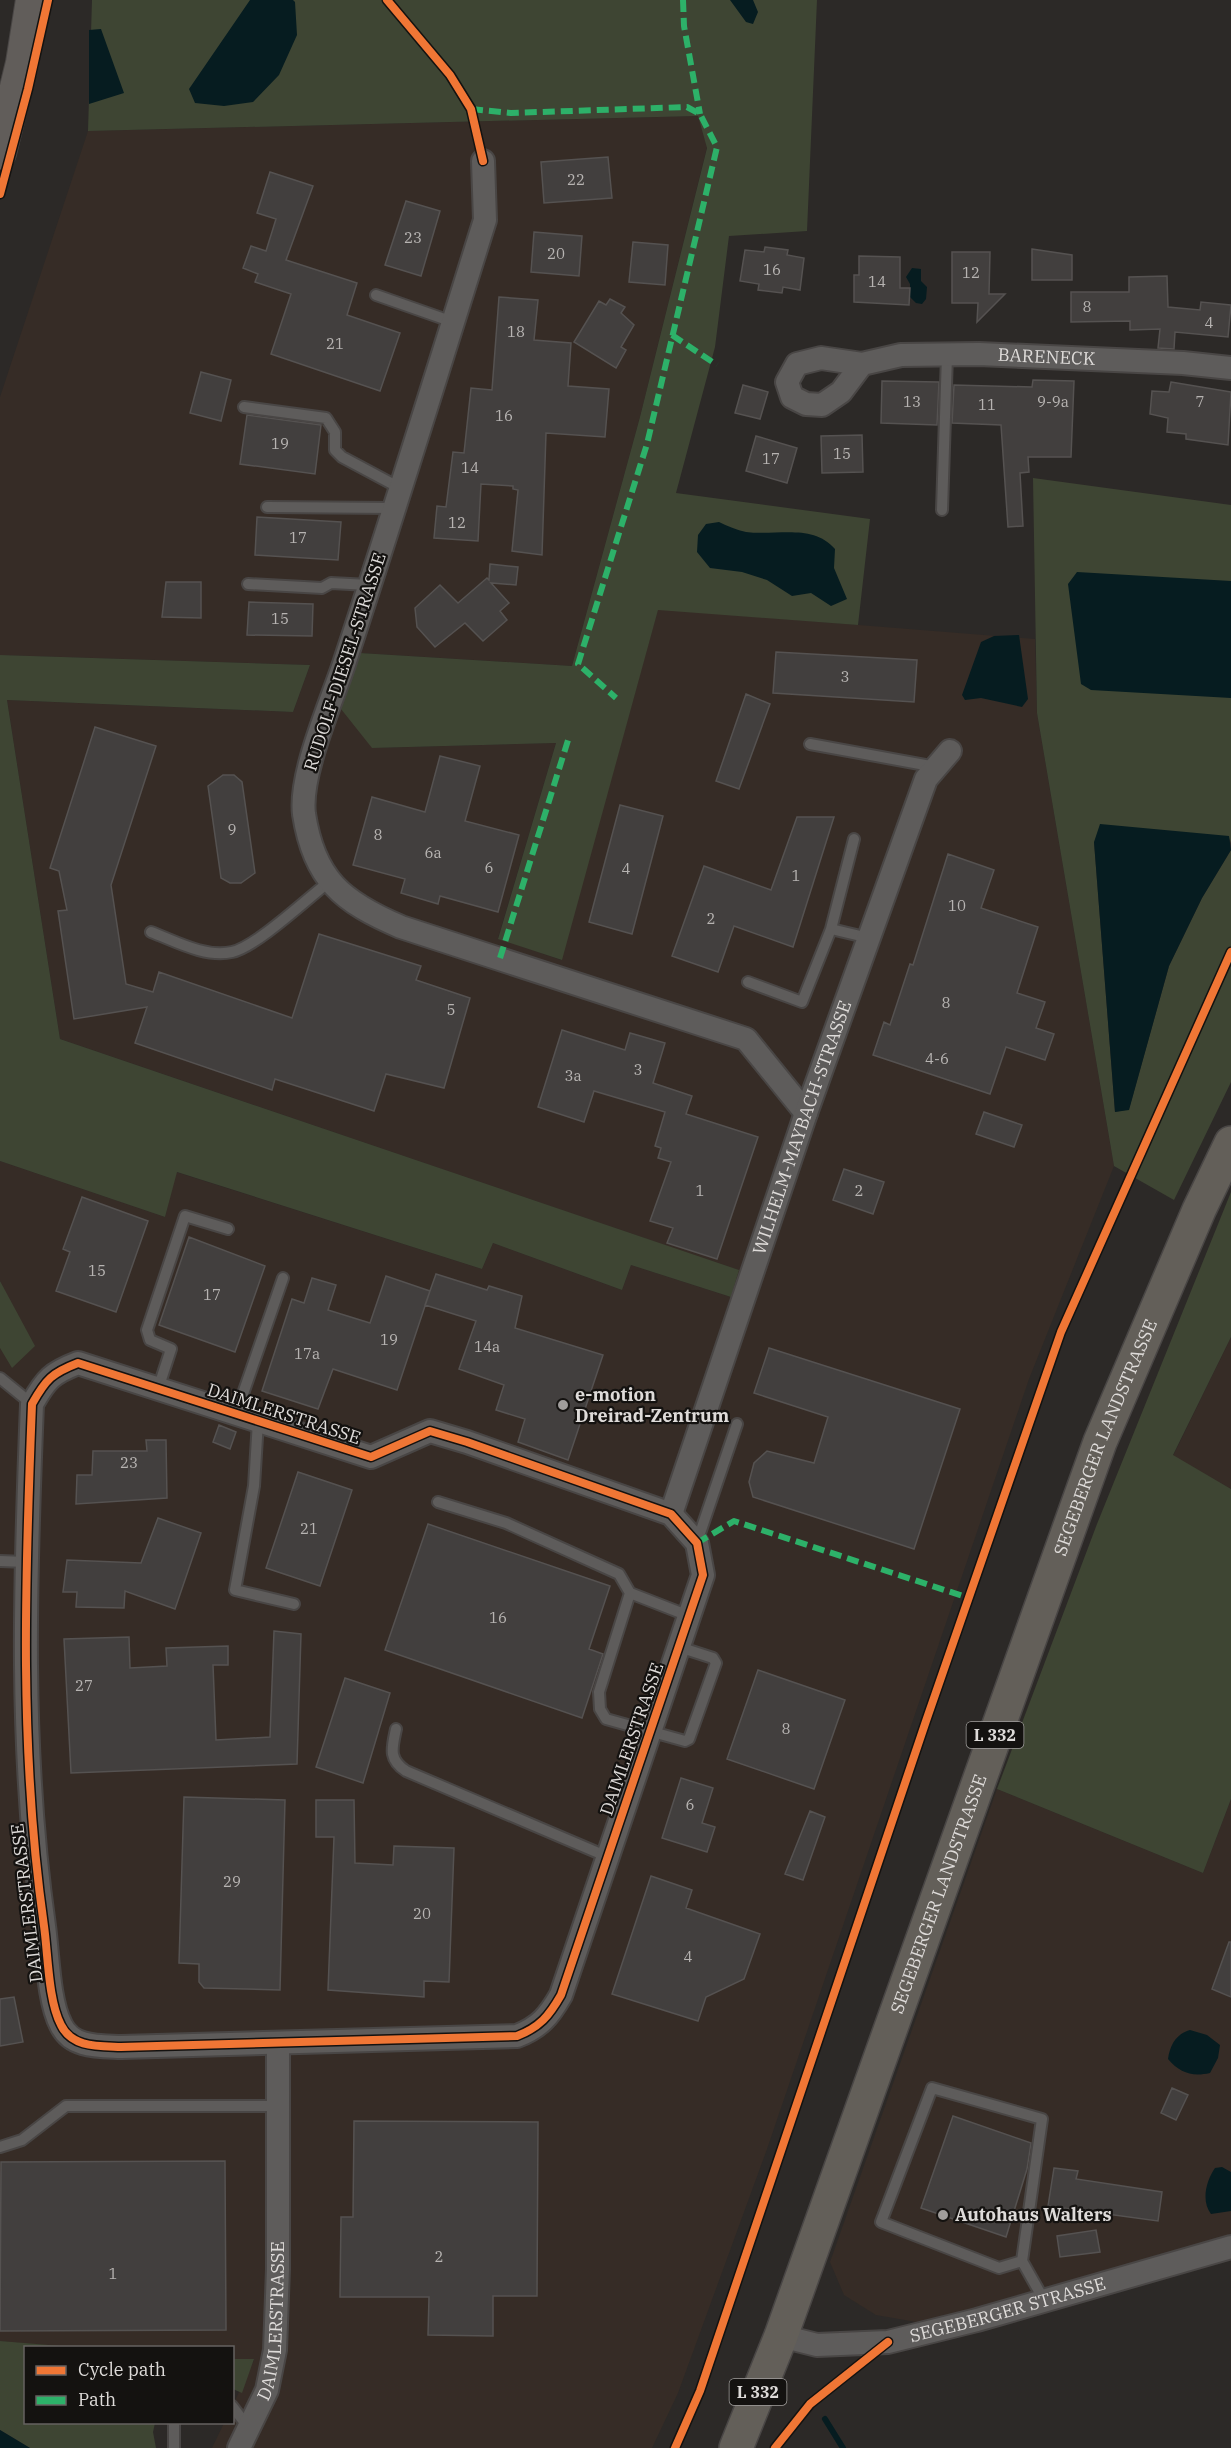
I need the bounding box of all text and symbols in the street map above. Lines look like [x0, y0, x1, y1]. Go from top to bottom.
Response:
house number: 22 [567, 170, 585, 189]
house number: 23 [404, 228, 422, 247]
house number: 20 [547, 244, 565, 263]
house number: 16 [763, 260, 781, 279]
house number: 12 [962, 263, 980, 282]
house number: 14 [868, 272, 886, 291]
house number: 8 [1082, 297, 1092, 316]
house number: 4 [1204, 313, 1214, 332]
house number: 18 [507, 322, 525, 341]
house number: 21 [326, 334, 344, 353]
street label: BARENECK [997, 343, 1096, 370]
house number: 13 [903, 392, 921, 411]
house number: 9-9a [1037, 392, 1069, 411]
house number: 7 [1195, 392, 1205, 411]
house number: 11 [978, 395, 996, 414]
house number: 16 [495, 406, 513, 425]
house number: 19 [271, 434, 289, 453]
house number: 15 [833, 444, 851, 463]
house number: 17 [762, 449, 780, 468]
house number: 14 [461, 458, 479, 477]
house number: 12 [448, 513, 466, 532]
house number: 17 [289, 528, 307, 547]
street label: RUDOLF-DIESEL-STRASSE [298, 550, 391, 774]
house number: 15 [271, 609, 289, 628]
house number: 3 [840, 667, 850, 686]
house number: 9 [227, 820, 237, 839]
house number: 8 [373, 825, 383, 844]
house number: 6a [424, 843, 442, 862]
house number: 6 [484, 858, 494, 877]
house number: 4 [621, 859, 631, 878]
house number: 1 [791, 866, 801, 885]
house number: 10 [948, 896, 966, 915]
house number: 2 [706, 909, 716, 928]
house number: 8 [941, 993, 951, 1012]
street label: WILHELM-MAYBACH-STRASSE [747, 997, 856, 1258]
house number: 5 [446, 1000, 456, 1019]
house number: 4-6 [925, 1049, 949, 1068]
house number: 3 [633, 1060, 643, 1079]
house number: 3a [564, 1066, 582, 1085]
house number: 1 [695, 1181, 705, 1200]
house number: 2 [854, 1181, 864, 1200]
house number: 15 [88, 1261, 106, 1280]
house number: 17 [203, 1285, 221, 1304]
street label: SEGEBERGER LANDSTRASSE [1048, 1316, 1162, 1559]
house number: 19 [380, 1330, 398, 1349]
house number: 14a [474, 1337, 500, 1356]
house number: 17a [294, 1344, 320, 1363]
street label: DAIMLERSTRASSE [204, 1378, 364, 1449]
place label: e-motion Dreirad-Zentrum [575, 1383, 730, 1427]
marker: e-motion Dreirad-Zentrum [556, 1398, 570, 1412]
house number: 23 [120, 1453, 138, 1472]
house number: 21 [300, 1519, 318, 1538]
house number: 16 [489, 1608, 507, 1627]
street label: DAIMLERSTRASSE [595, 1659, 668, 1818]
house number: 27 [75, 1676, 93, 1695]
house number: 8 [781, 1719, 791, 1738]
road number: L 332 [966, 1722, 1024, 1748]
street label: SEGEBERGER LANDSTRASSE [885, 1771, 991, 2017]
house number: 6 [685, 1795, 695, 1814]
street label: DAIMLERSTRASSE [5, 1822, 48, 1984]
house number: 29 [223, 1872, 241, 1891]
house number: 20 [413, 1904, 431, 1923]
house number: 4 [683, 1947, 693, 1966]
place label: Autohaus Walters [955, 2203, 1112, 2226]
marker: Autohaus Walters [936, 2208, 950, 2222]
street label: DAIMLERSTRASSE [252, 2241, 289, 2404]
house number: 2 [434, 2247, 444, 2266]
house number: 1 [108, 2264, 118, 2283]
street label: SEGEBERGER STRASSE [907, 2272, 1108, 2347]
legend [24, 2346, 234, 2424]
text: Cycle path [78, 2358, 166, 2381]
road number: L 332 [730, 2379, 786, 2405]
text: Path [78, 2388, 116, 2411]

